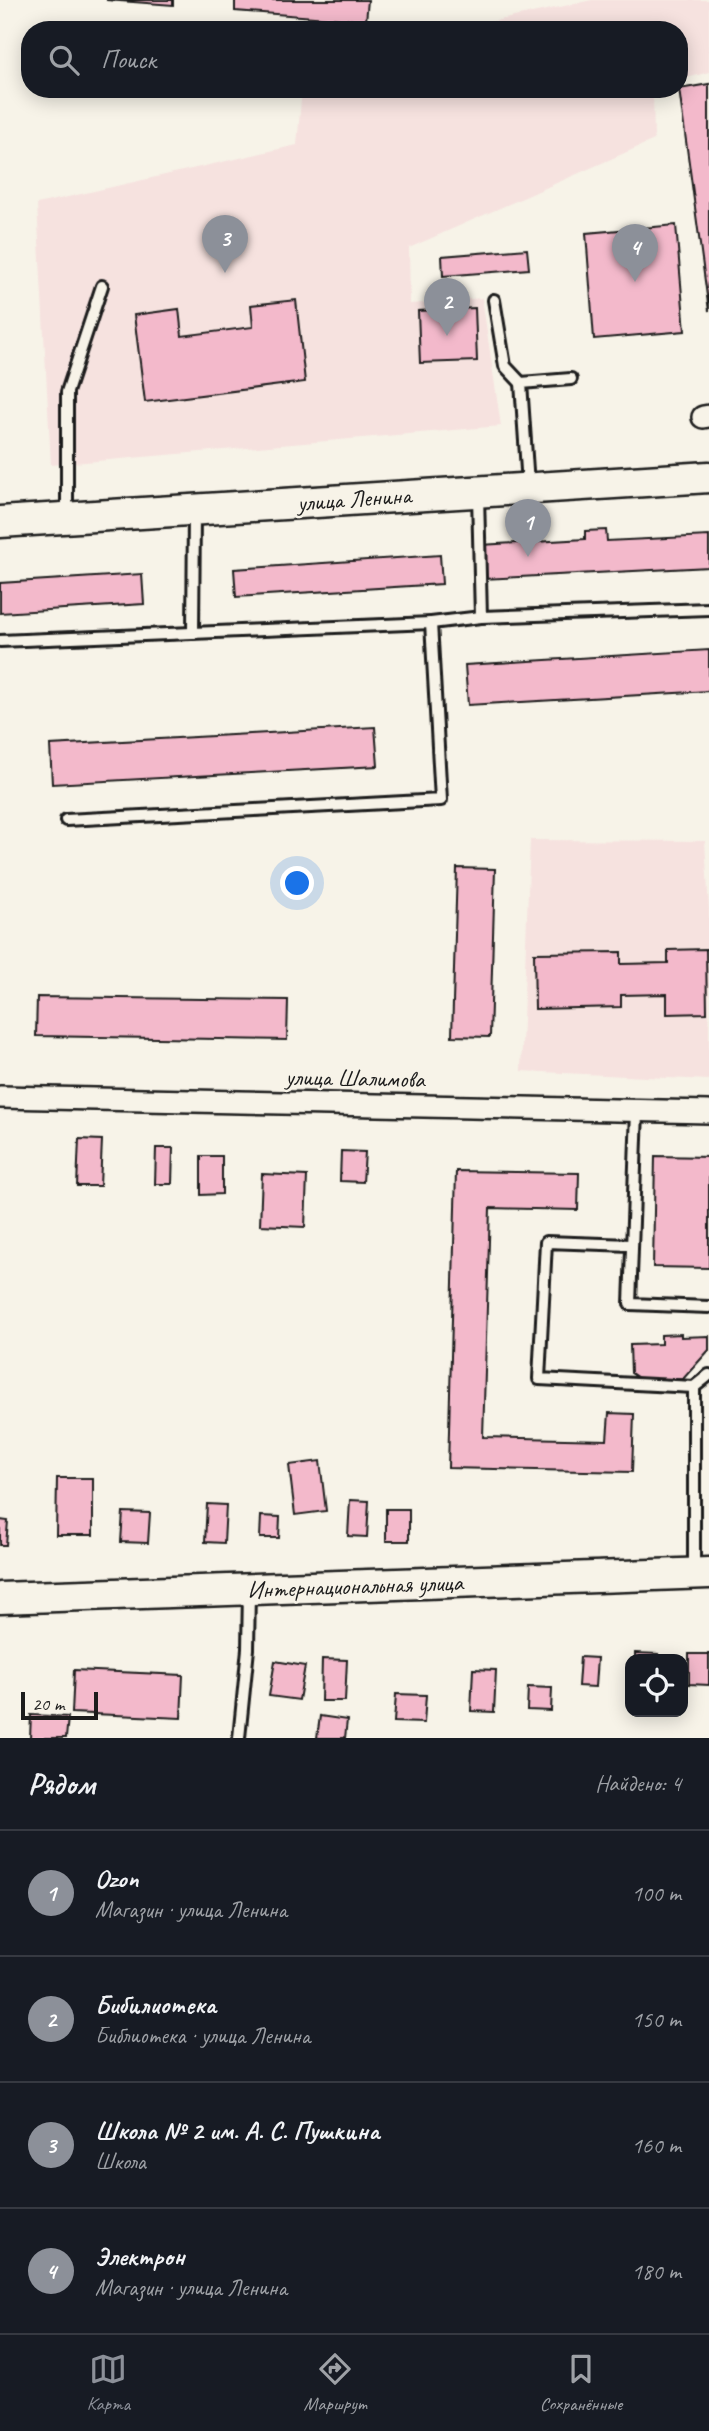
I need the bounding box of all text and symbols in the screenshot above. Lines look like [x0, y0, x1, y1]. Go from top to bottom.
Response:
search box [21, 21, 688, 98]
icon: search [45, 41, 83, 79]
text: Поиск [101, 43, 156, 76]
pin: 3 [202, 215, 248, 273]
pin: 4 [612, 224, 658, 282]
pin: 2 [424, 278, 470, 336]
street label: улица Ленина [294, 480, 414, 518]
pin: 1 [505, 499, 551, 557]
your location [280, 866, 314, 900]
street label: улица Шалимова [283, 1062, 426, 1094]
street label: Интернациональная улица [247, 1567, 465, 1605]
map controls [625, 1654, 688, 1717]
button: locate [625, 1654, 688, 1717]
scale bar [21, 1689, 98, 1721]
text: 20 m [32, 1692, 64, 1716]
text: Рядом [28, 1765, 95, 1803]
text: Найдено: 4 [595, 1769, 681, 1798]
text: Ozon [95, 1862, 138, 1895]
text: 1 [46, 1879, 56, 1908]
text: 100 m [632, 1879, 681, 1908]
text: Магазин · улица Ленина [95, 1895, 287, 1924]
text: Бибилиотека [95, 1988, 216, 2021]
text: 2 [46, 2005, 56, 2034]
text: 150 m [632, 2005, 681, 2034]
text: Библиотека · улица Ленина [95, 2021, 310, 2050]
text: Школа № 2 им. А. С. Пушкина [95, 2114, 379, 2147]
text: 3 [46, 2131, 56, 2160]
text: 160 m [632, 2131, 681, 2160]
text: Школа [95, 2147, 146, 2176]
text: Электрон [95, 2240, 185, 2273]
text: 4 [46, 2257, 56, 2286]
text: 180 m [632, 2257, 681, 2286]
text: Магазин · улица Ленина [95, 2273, 287, 2302]
tab: Карта [87, 2350, 130, 2416]
tab: Маршрут [304, 2350, 366, 2416]
tab: Сохранённые [540, 2350, 622, 2416]

